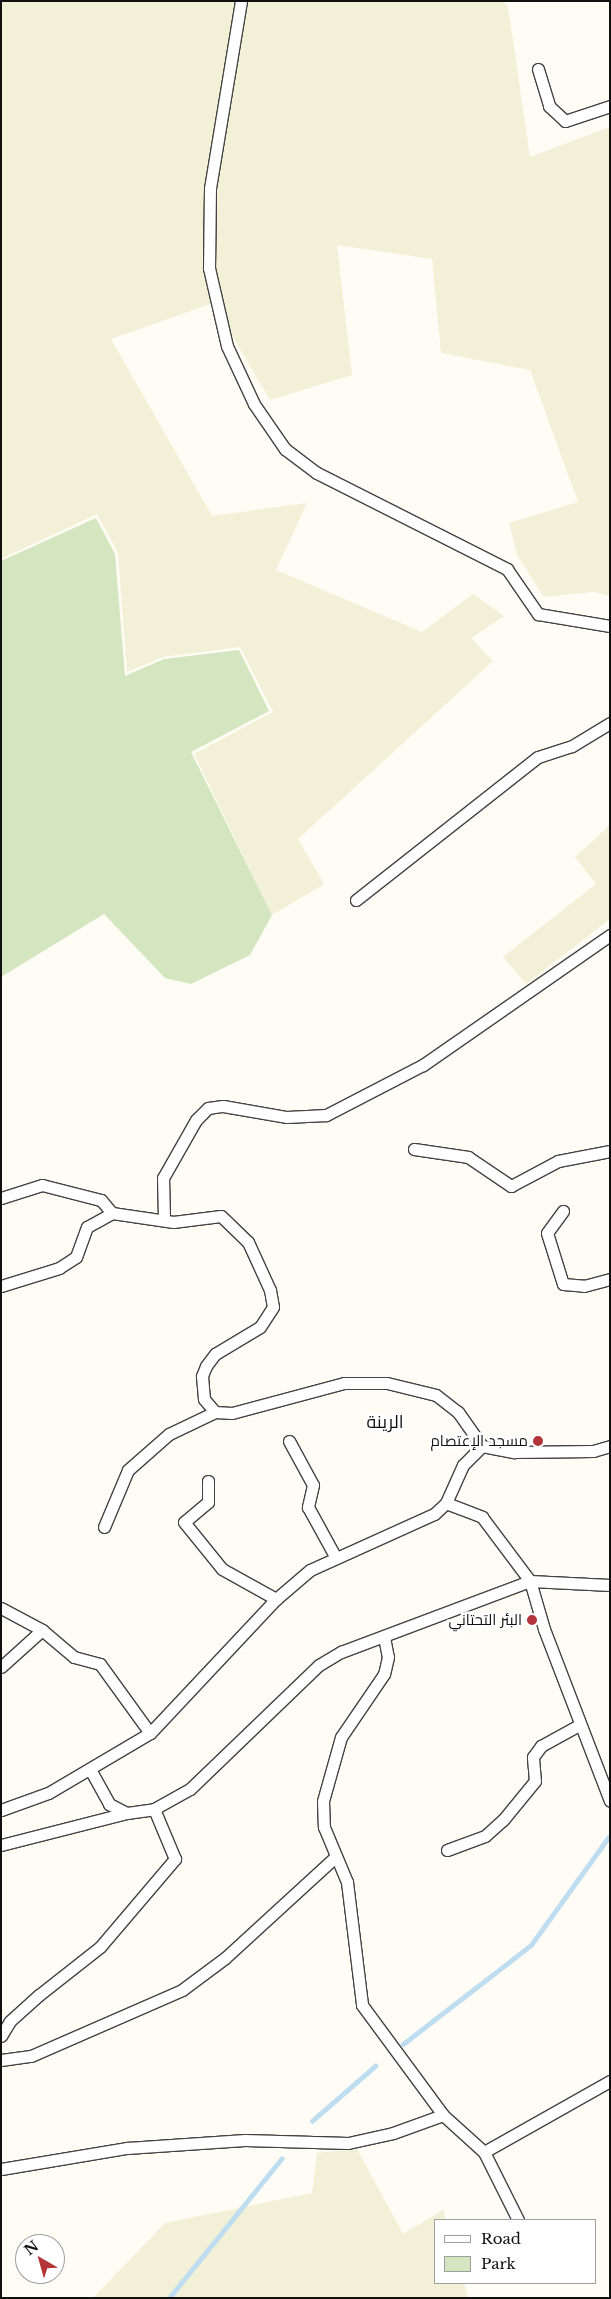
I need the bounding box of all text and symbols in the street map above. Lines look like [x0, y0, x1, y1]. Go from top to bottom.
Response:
district label: الرينة [366, 1411, 404, 1433]
place label: مسجد الإعتصام [431, 1432, 528, 1450]
marker: مسجد الإعتصام [532, 1435, 544, 1447]
place label: البئر التحتاني [449, 1611, 522, 1629]
marker: البئر التحتاني [526, 1614, 538, 1626]
legend [434, 2219, 596, 2284]
text: Road [481, 2229, 521, 2248]
north arrow [15, 2234, 65, 2284]
text: N [21, 2237, 42, 2259]
text: Park [481, 2254, 516, 2273]

